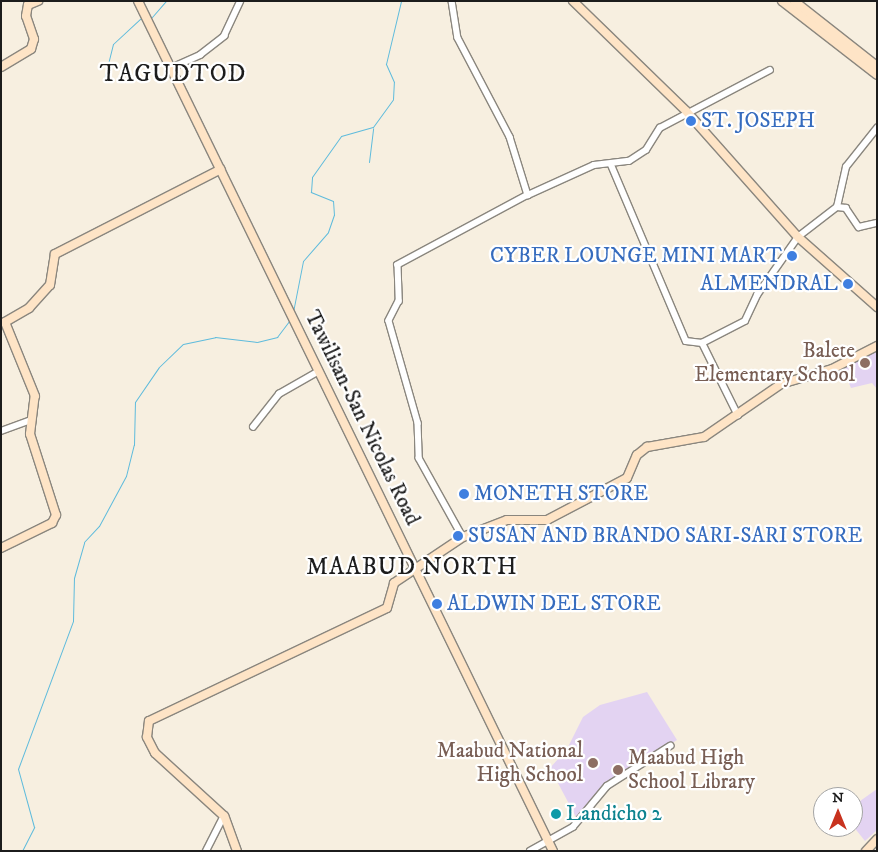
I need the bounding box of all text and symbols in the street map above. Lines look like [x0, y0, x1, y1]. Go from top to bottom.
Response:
district label: TAGUDTOD [99, 61, 247, 89]
place label: ST. JOSEPH [701, 108, 815, 134]
marker: ST. JOSEPH [685, 115, 697, 127]
place label: CYBER LOUNGE MINI MART [490, 243, 782, 269]
marker: CYBER LOUNGE MINI MART [786, 250, 798, 262]
place label: ALMENDRAL [700, 271, 838, 297]
marker: ALMENDRAL [842, 278, 854, 290]
street label: Tawilisan-San Nicolas Road [299, 307, 425, 529]
place label: Balete Elementary School [694, 338, 855, 388]
marker: Balete Elementary School [859, 357, 871, 369]
place label: MONETH STORE [474, 481, 648, 507]
marker: MONETH STORE [458, 488, 470, 500]
place label: SUSAN AND BRANDO SARI-SARI STORE [468, 523, 862, 549]
marker: SUSAN AND BRANDO SARI-SARI STORE [452, 530, 464, 542]
district label: MAABUD NORTH [305, 554, 519, 582]
place label: ALDWIN DEL STORE [447, 591, 661, 617]
marker: ALDWIN DEL STORE [431, 598, 443, 610]
place label: Maabud National High School [437, 738, 583, 788]
place label: Maabud High School Library [628, 745, 755, 795]
marker: Maabud National High School [587, 757, 599, 769]
marker: Maabud High School Library [612, 764, 624, 776]
north arrow [813, 787, 863, 837]
text: N [832, 789, 844, 807]
place label: Landicho 2 [566, 801, 662, 827]
marker: Landicho 2 [550, 808, 562, 820]

